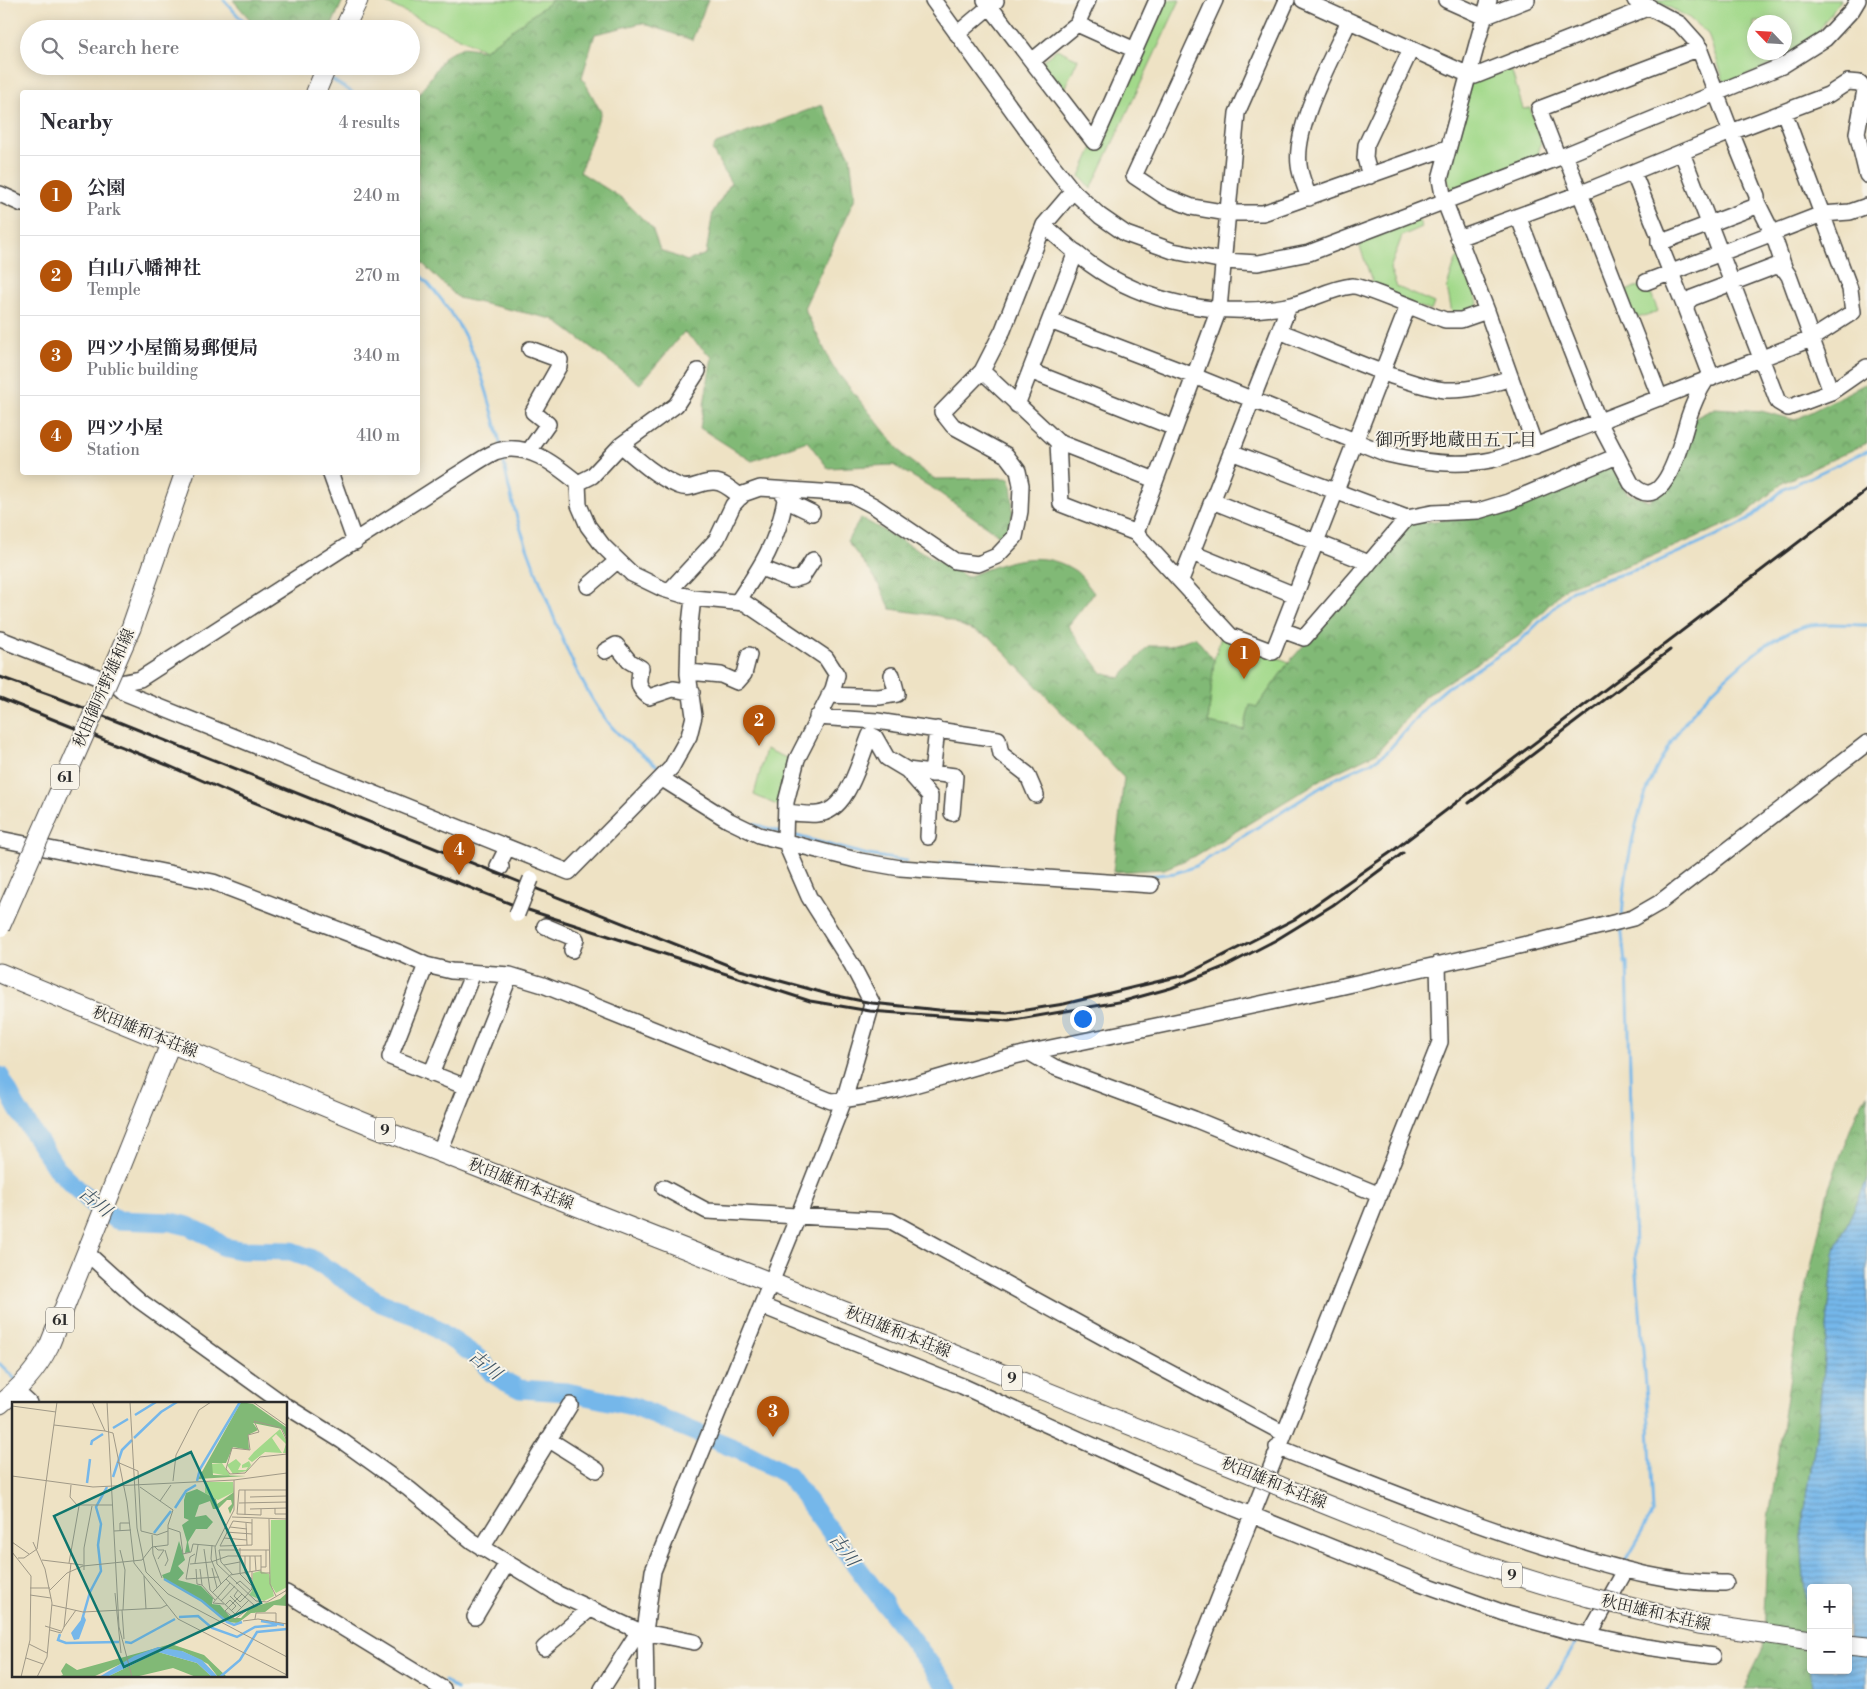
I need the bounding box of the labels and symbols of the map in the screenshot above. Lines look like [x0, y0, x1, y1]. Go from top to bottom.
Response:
north arrow [1747, 15, 1792, 60]
district label: 御所野地蔵田五丁目 [1375, 429, 1537, 452]
street label: 秋田御所野雄和線 [69, 625, 139, 751]
pin: 1 [1228, 638, 1260, 679]
pin: 2 [743, 705, 775, 746]
road number: 61 [51, 764, 79, 790]
pin: 4 [443, 834, 475, 875]
street label: 秋田雄和本荘線 [89, 1002, 201, 1062]
your location [1070, 1006, 1096, 1032]
road number: 9 [375, 1118, 395, 1142]
street label: 秋田雄和本荘線 [465, 1154, 577, 1214]
water label: 古川 [74, 1182, 118, 1224]
street label: 秋田雄和本荘線 [842, 1302, 954, 1362]
road number: 61 [46, 1308, 74, 1332]
water label: 古川 [464, 1345, 508, 1387]
road number: 9 [1002, 1366, 1022, 1390]
pin: 3 [757, 1396, 789, 1437]
inset map [12, 1402, 288, 1676]
street label: 秋田雄和本荘線 [1218, 1453, 1330, 1513]
water label: 古川 [824, 1529, 865, 1573]
road number: 9 [1502, 1562, 1522, 1588]
street label: 秋田雄和本荘線 [1599, 1591, 1713, 1635]

